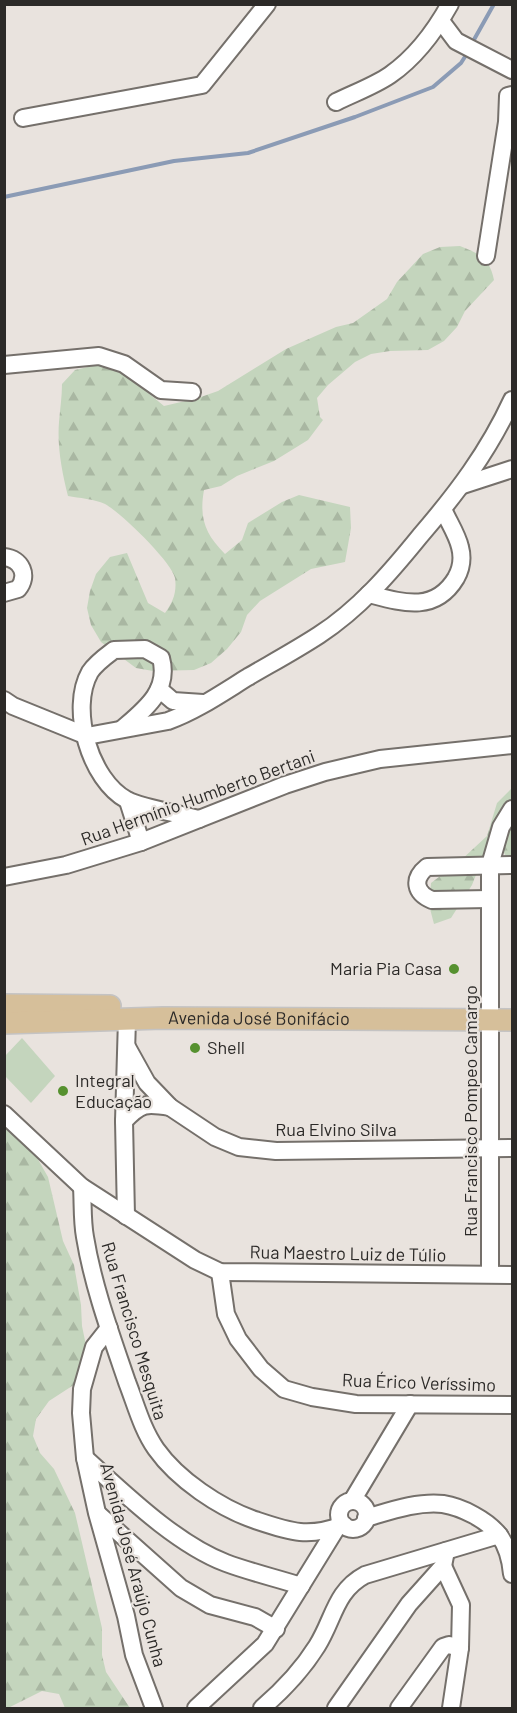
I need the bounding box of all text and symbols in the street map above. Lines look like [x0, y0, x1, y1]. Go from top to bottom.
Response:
street label: Rua Hermínio Humberto Bertani [78, 744, 318, 850]
place label: Maria Pia Casa [330, 957, 442, 979]
marker: Maria Pia Casa [447, 962, 461, 976]
street label: Rua Francisco Pompeo Camargo [459, 985, 481, 1237]
street label: Avenida José Bonifácio [168, 1006, 350, 1029]
place label: Shell [207, 1036, 245, 1058]
marker: Shell [188, 1041, 202, 1055]
place label: Integral Educação [75, 1069, 152, 1112]
marker: Integral Educação [56, 1084, 70, 1098]
street label: Rua Elvino Silva [275, 1118, 397, 1140]
street label: Rua Francisco Mesquita [97, 1239, 173, 1422]
street label: Rua Maestro Luiz de Túlio [249, 1240, 447, 1266]
street label: Rua Érico Veríssimo [342, 1368, 496, 1396]
street label: Avenida José Araújo Cunha [96, 1460, 172, 1669]

